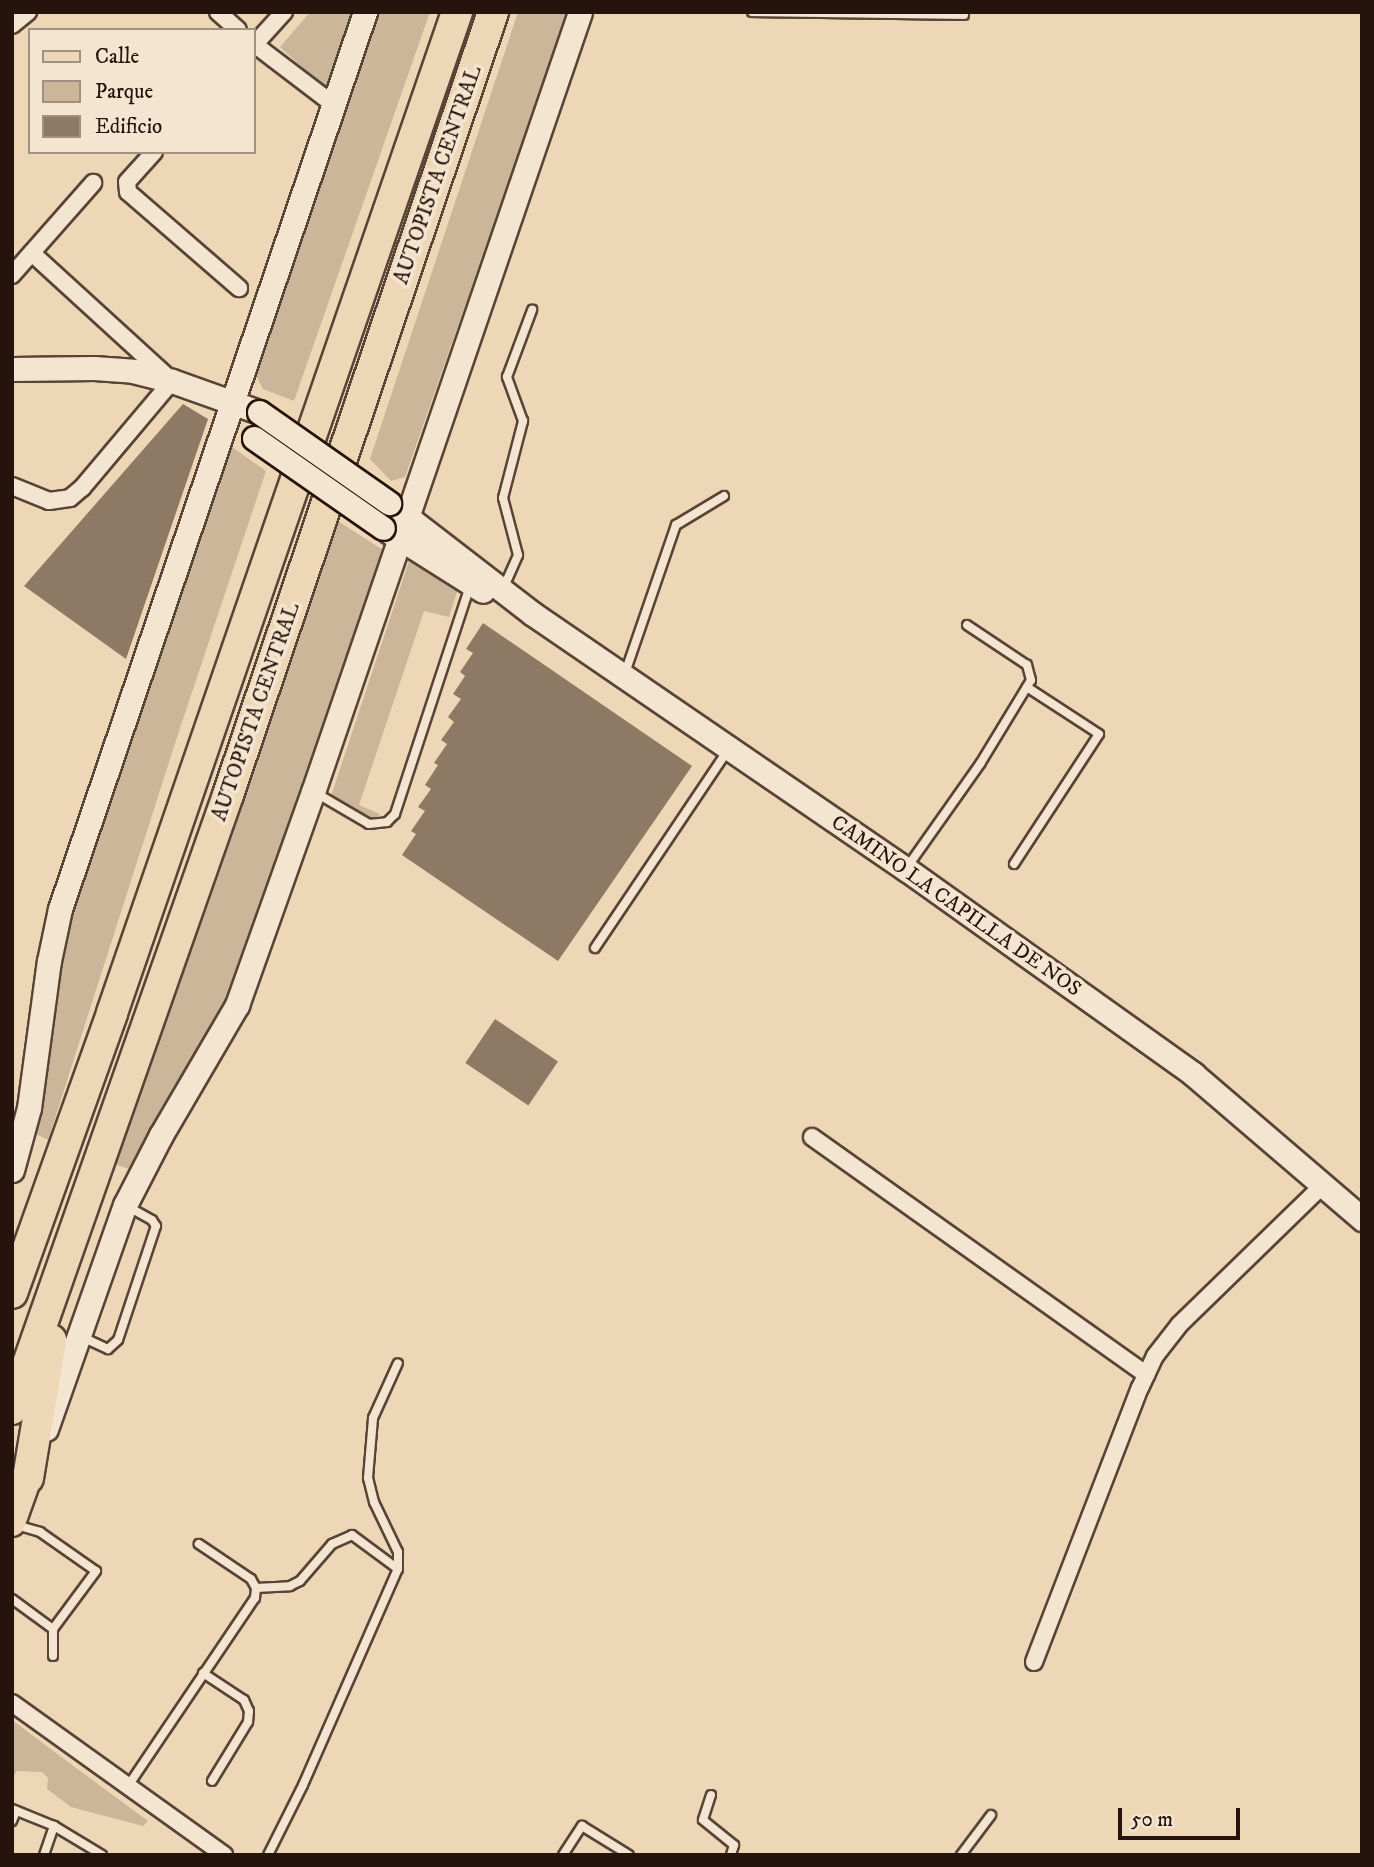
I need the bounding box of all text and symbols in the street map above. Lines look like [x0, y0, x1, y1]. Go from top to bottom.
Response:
legend [28, 28, 256, 154]
text: Calle [95, 44, 139, 70]
street label: AUTOPISTA CENTRAL [389, 62, 487, 288]
text: Parque [95, 79, 153, 105]
text: Edificio [95, 114, 162, 140]
street label: AUTOPISTA CENTRAL [207, 599, 305, 825]
street label: CAMINO LA CAPILLA DE NOS [826, 810, 1086, 1002]
scale bar [1122, 1794, 1244, 1838]
text: 50 m [1131, 1807, 1173, 1833]

